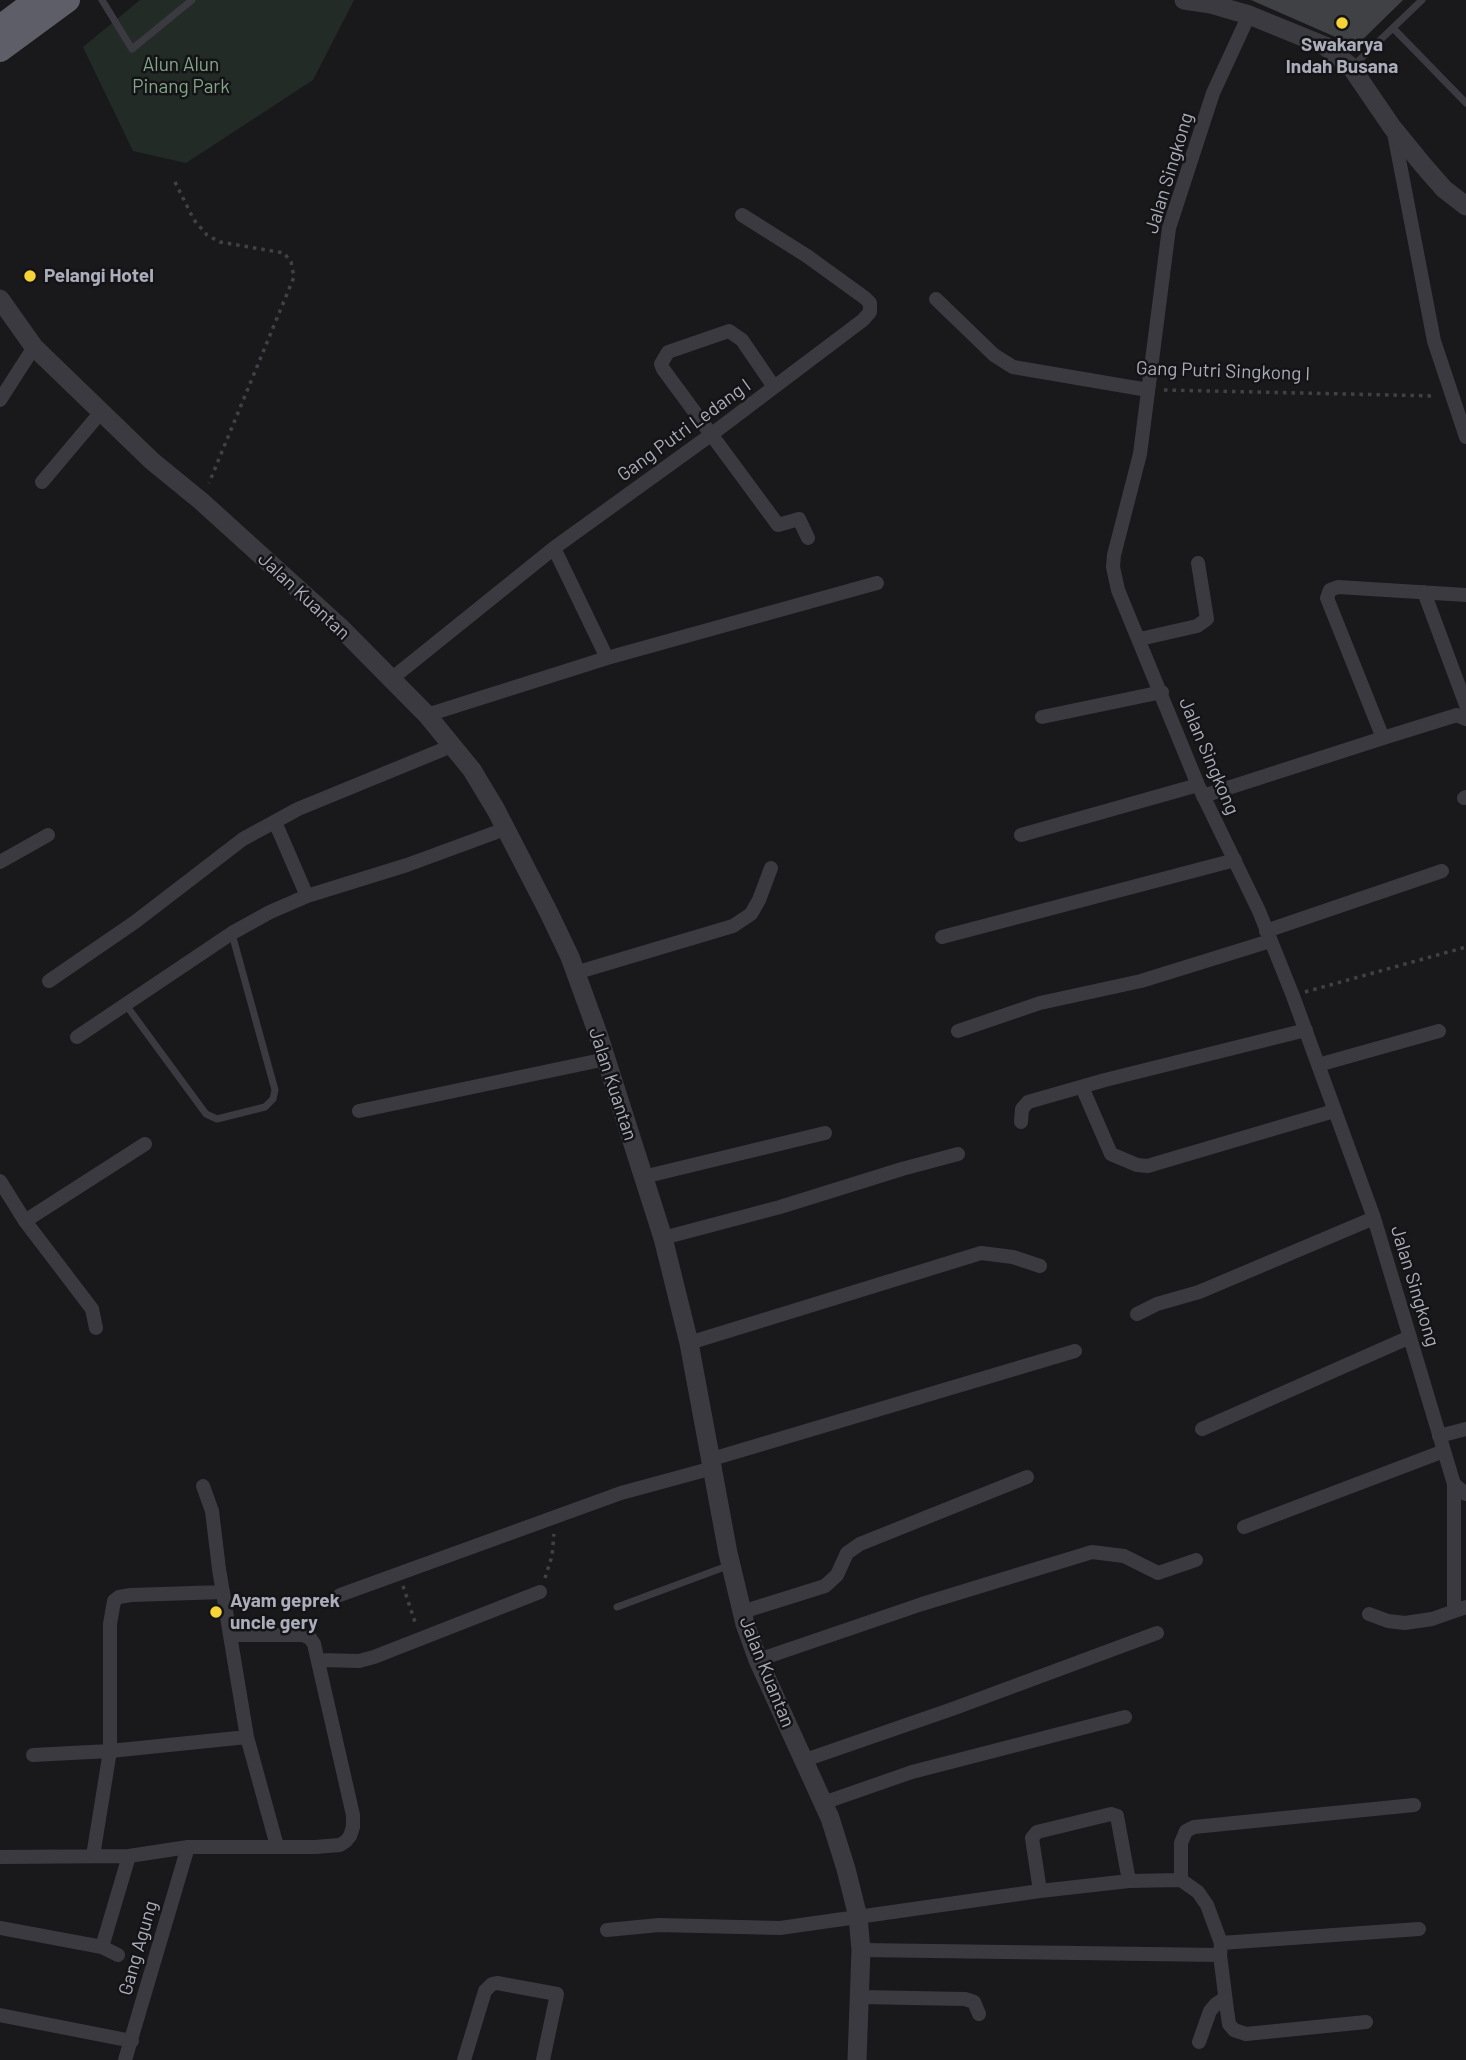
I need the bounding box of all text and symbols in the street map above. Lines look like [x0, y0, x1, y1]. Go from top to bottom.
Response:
marker: Swakarya Indah Busana [1334, 15, 1350, 31]
place label: Swakarya Indah Busana [1286, 34, 1398, 78]
park label: Alun Alun Pinang Park [132, 54, 230, 98]
street label: Jalan Singkong [1140, 110, 1198, 236]
place label: Pelangi Hotel [44, 265, 154, 287]
marker: Pelangi Hotel [22, 268, 38, 284]
street label: Gang Putri Singkong I [1135, 357, 1311, 385]
street label: Gang Putri Ledang I [613, 374, 755, 486]
street label: Jalan Kuantan [253, 548, 355, 644]
street label: Jalan Singkong [1174, 694, 1244, 818]
street label: Jalan Kuantan [584, 1025, 642, 1143]
street label: Jalan Singkong [1386, 1223, 1444, 1349]
place label: Ayam geprek uncle gery [230, 1590, 340, 1634]
marker: Ayam geprek uncle gery [208, 1604, 224, 1620]
street label: Jalan Kuantan [734, 1613, 800, 1731]
street label: Gang Agung [114, 1898, 162, 1998]

